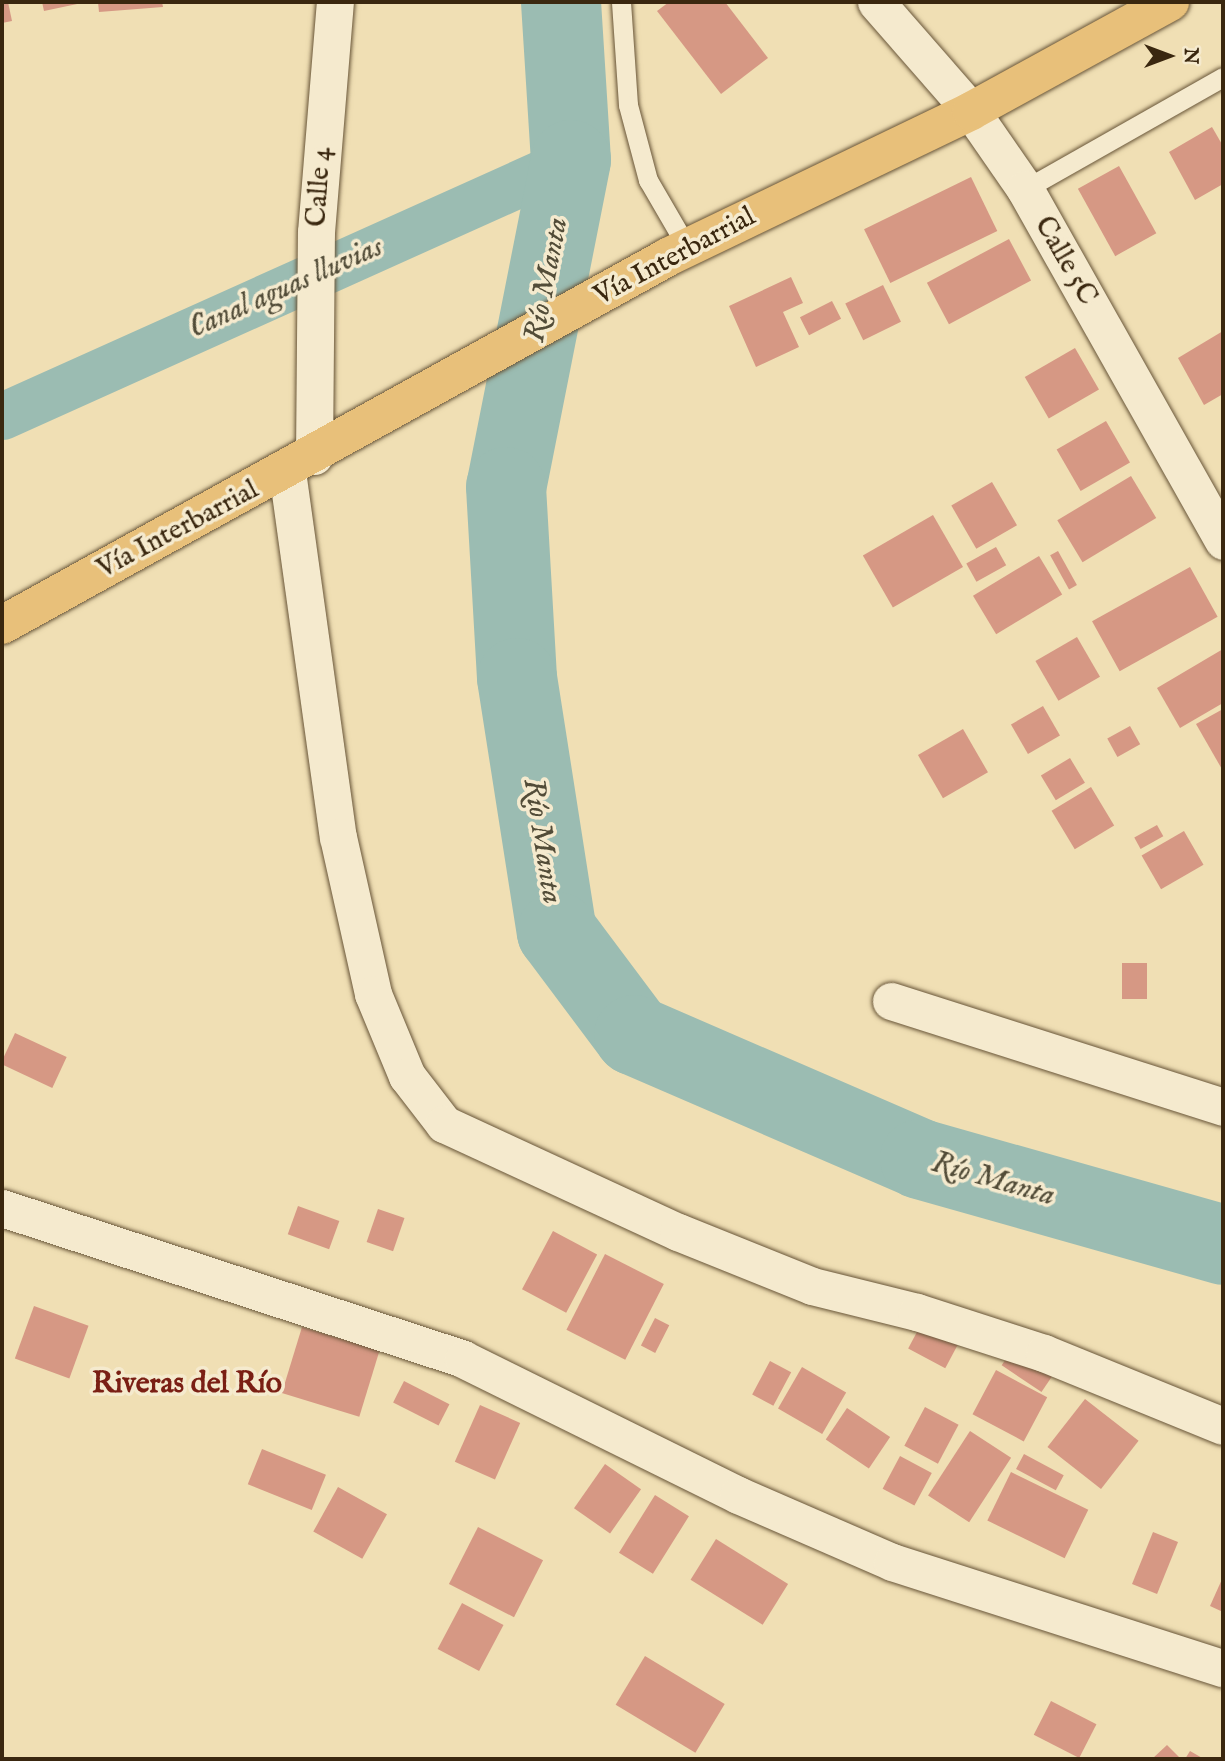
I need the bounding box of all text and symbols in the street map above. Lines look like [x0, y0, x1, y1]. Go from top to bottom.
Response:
north arrow [1134, 21, 1204, 91]
text: N [1178, 48, 1202, 64]
street label: Calle 4 [300, 146, 340, 228]
street label: Vía Interbarrial [589, 200, 761, 314]
street label: Calle 5C [1026, 211, 1104, 311]
water label: Río Manta [517, 215, 577, 345]
water label: Canal aguas lluvias [184, 229, 388, 347]
street label: Vía Interbarrial [92, 473, 264, 587]
water label: Río Manta [514, 776, 570, 906]
water label: Río Manta [927, 1145, 1059, 1215]
district label: Riveras del Río [92, 1366, 282, 1402]

